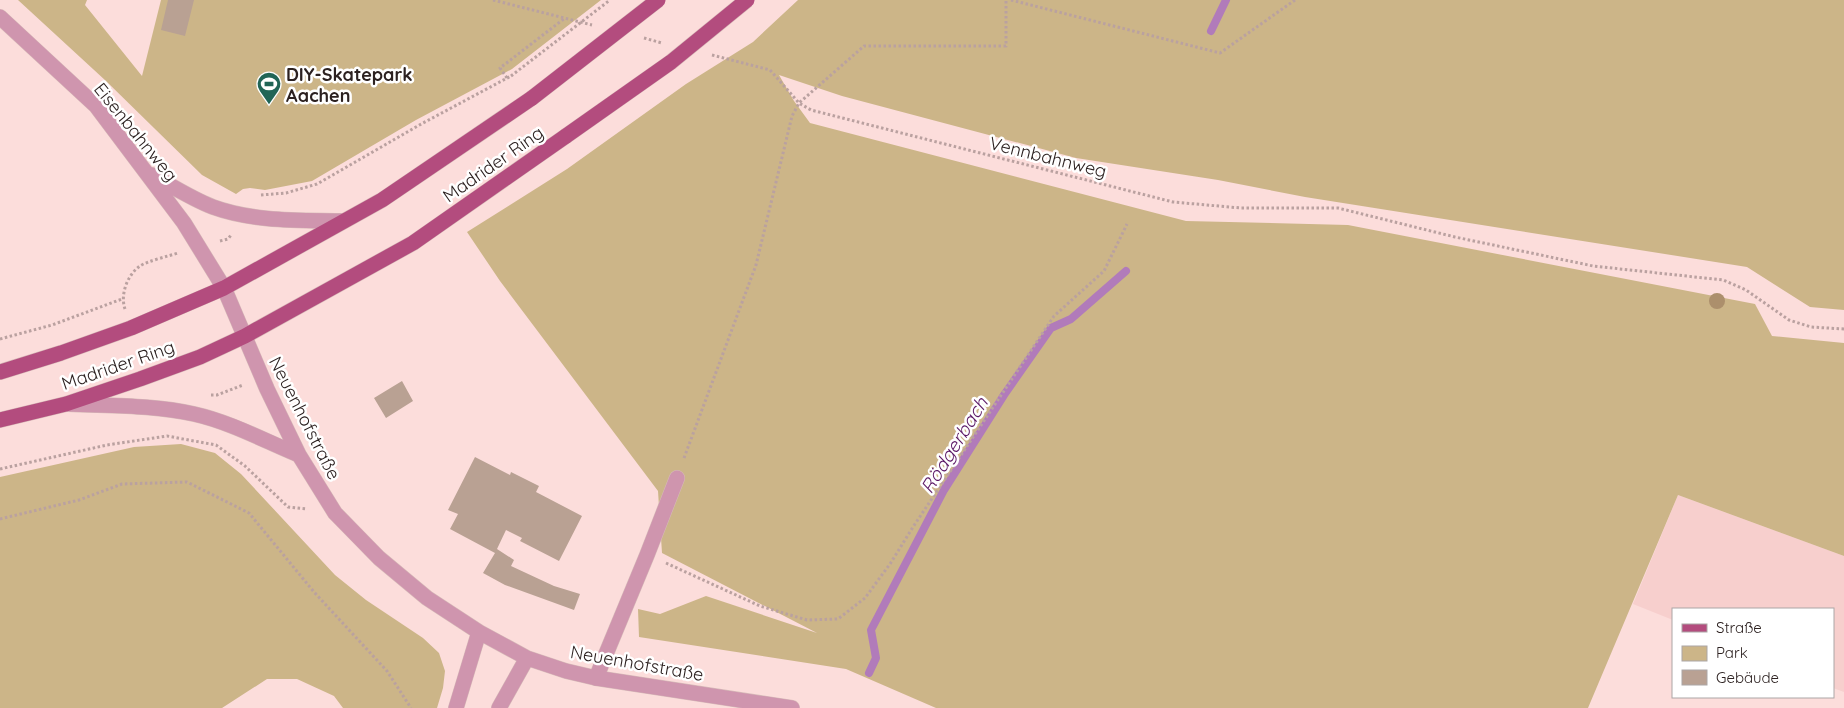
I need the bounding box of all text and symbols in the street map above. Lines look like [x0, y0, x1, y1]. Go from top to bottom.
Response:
place label: DIY-Skatepark Aachen [286, 63, 412, 107]
sports icon: DIY-Skatepark Aachen [256, 71, 282, 105]
street label: Eisenbahnweg [89, 78, 183, 186]
street label: Madrider Ring [438, 121, 548, 207]
street label: Vennbahnweg [987, 131, 1109, 183]
street label: Madrider Ring [58, 335, 178, 395]
street label: Neuenhofstraße [264, 353, 346, 483]
water label: Rödgerbach [915, 391, 994, 498]
legend [1672, 608, 1834, 698]
text: Straße [1716, 618, 1762, 637]
street label: Neuenhofstraße [569, 640, 705, 686]
text: Park [1716, 643, 1748, 662]
text: Gebäude [1716, 668, 1779, 687]

